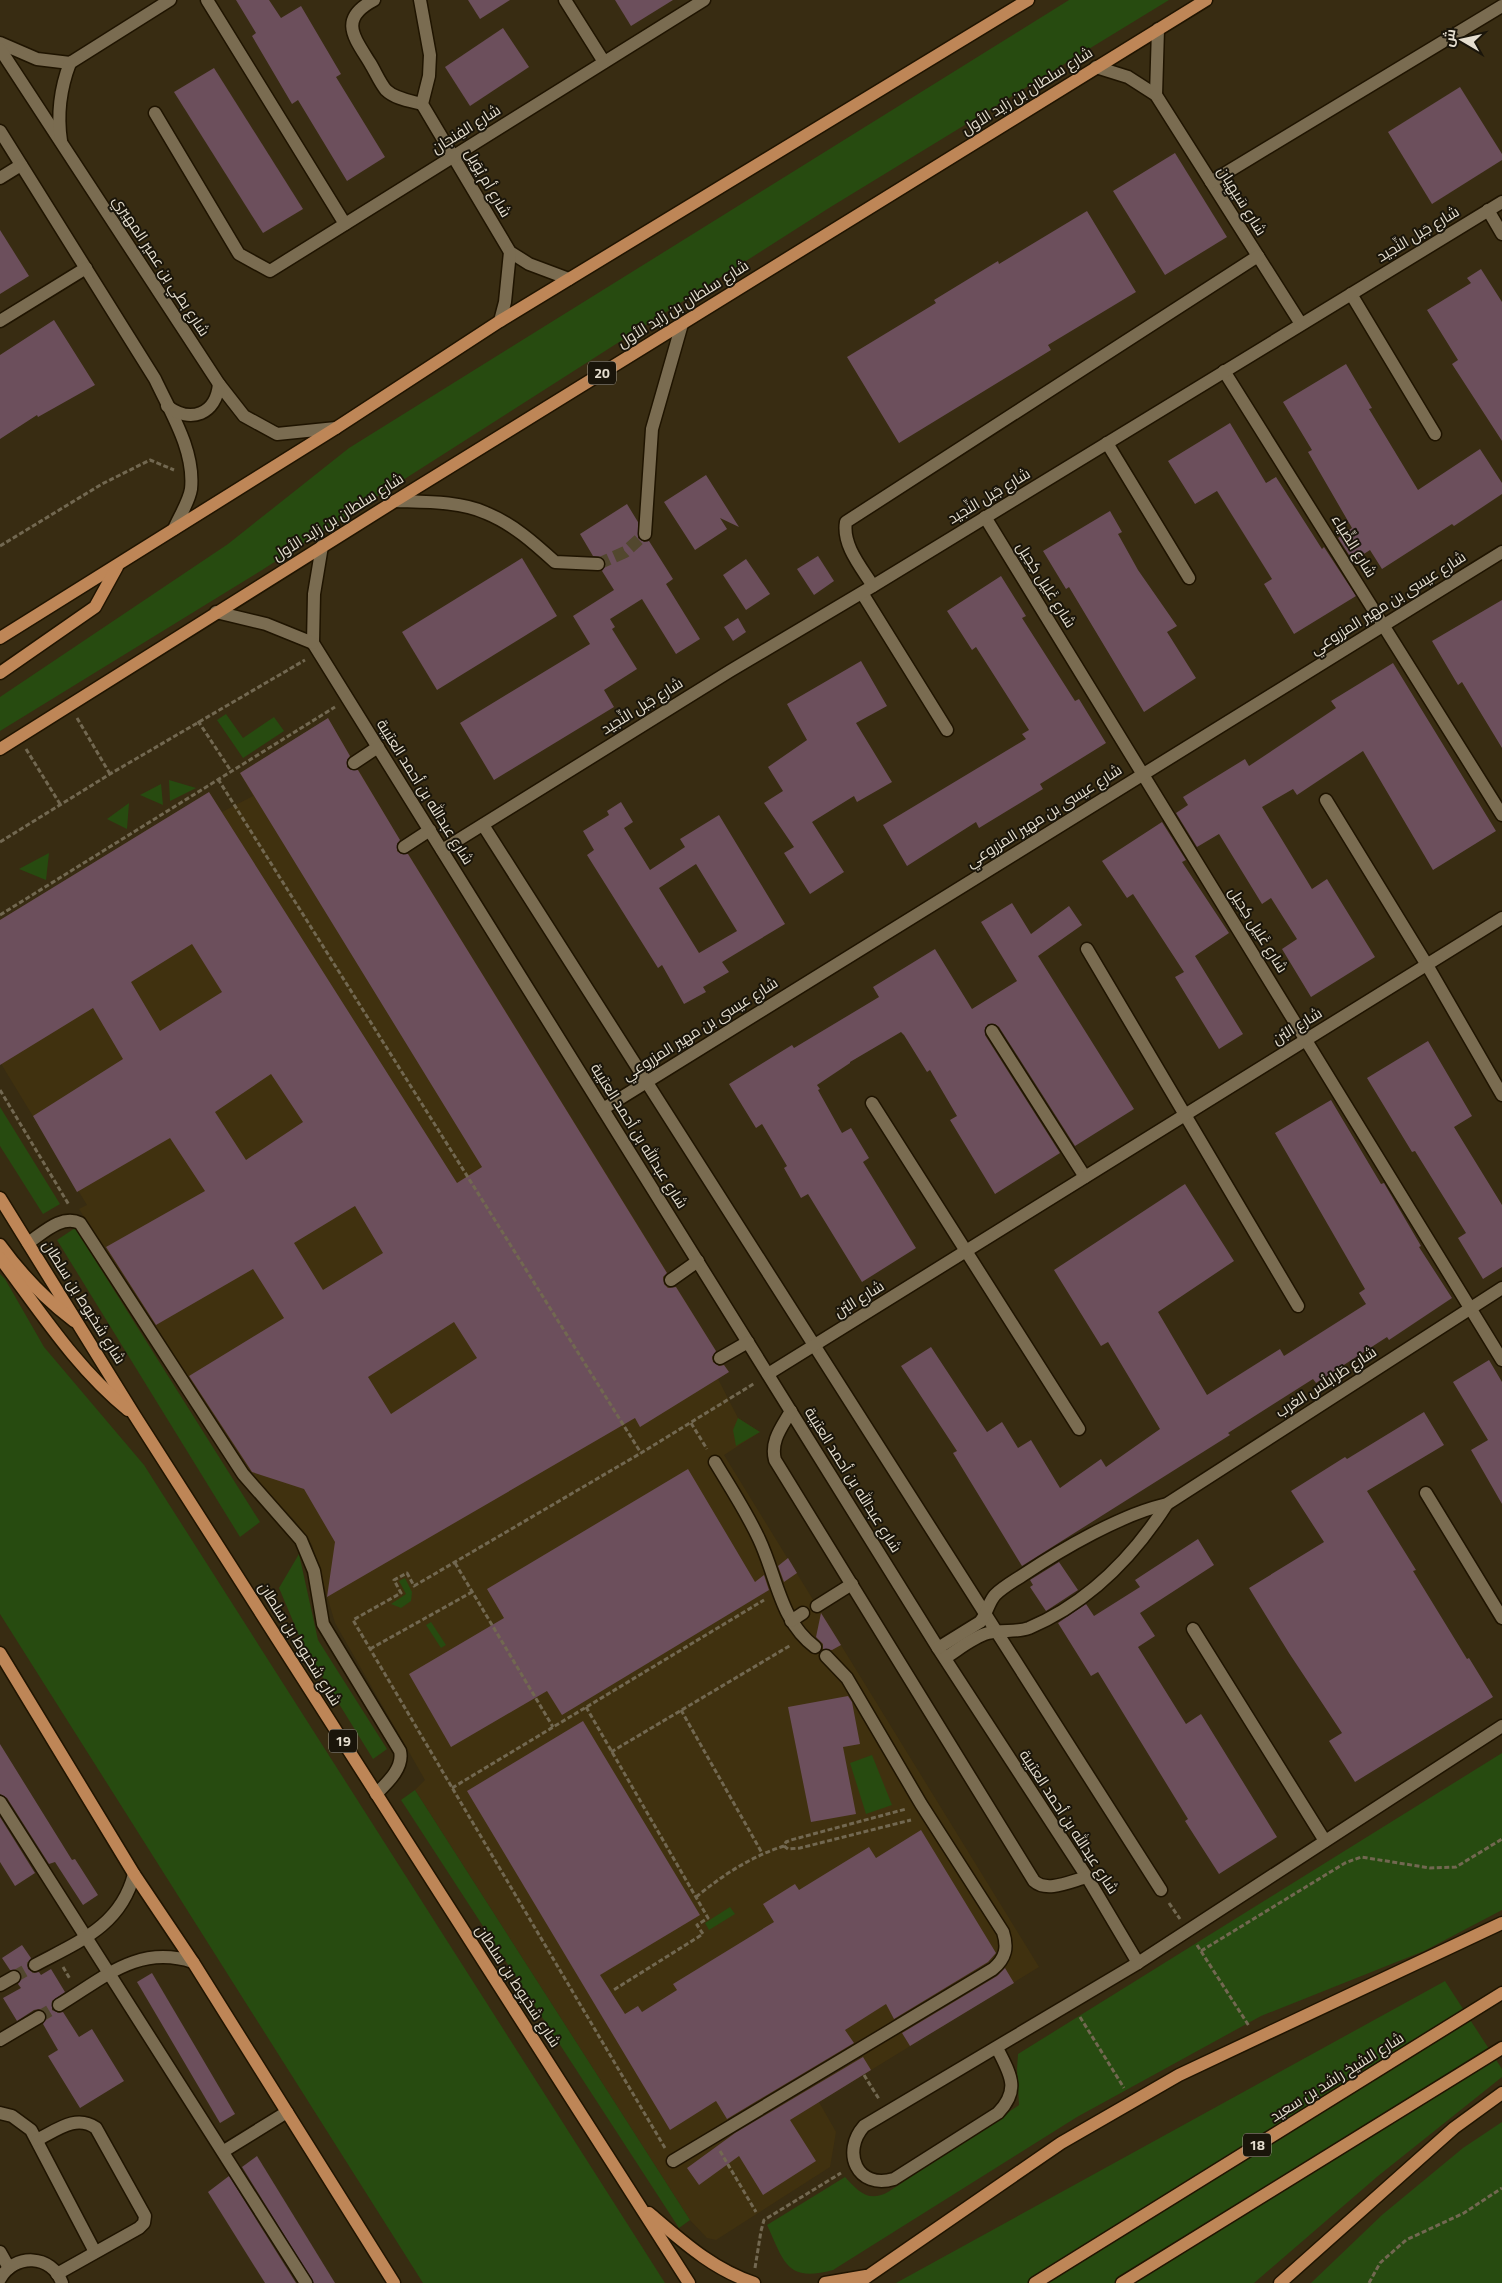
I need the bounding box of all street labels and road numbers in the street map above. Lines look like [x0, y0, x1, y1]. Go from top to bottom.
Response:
street label: شارع سلطان بن زايد الأول [955, 38, 1099, 143]
street label: شارع الفِنجان [425, 96, 506, 162]
street label: شارع أم يُوَيل [457, 142, 520, 223]
street label: شارع سَيهِيان [1209, 160, 1275, 241]
street label: شارع بطي بن عمير المهيري [105, 189, 218, 342]
street label: شارع جَبل النِّجيد [1370, 197, 1465, 270]
street label: شارع سلطان بن زايد الأول [611, 251, 755, 356]
road number: 20 [588, 362, 616, 384]
street label: شارع جَبل النِّجيد [941, 459, 1036, 532]
street label: شارع سلطان بن زايد الأول [266, 464, 410, 569]
street label: شارع الضِّياء [1323, 508, 1385, 583]
street label: شارع غَلِيل كِحِيل [1008, 536, 1085, 634]
street label: شارع عيسى بن مهير المزروعي [1304, 543, 1472, 663]
street label: شارع جَبل النِّجيد [595, 669, 689, 742]
street label: شارع عبدالله بن أحمد العتيبة [369, 713, 482, 871]
street label: شارع عيسى بن مهير المزروعي [960, 756, 1128, 876]
street label: شارع غَلِيل كِحِيل [1220, 881, 1297, 979]
street label: شارع عيسى بن مهير المزروعي [616, 969, 784, 1089]
street label: شارع البُن [1266, 999, 1328, 1053]
street label: شارع عبدالله بن أحمد العتيبة [583, 1057, 696, 1215]
street label: شارع شخبوط بن سلطان [34, 1234, 134, 1370]
street label: شارع البُن [828, 1272, 890, 1326]
street label: شارع طَرابلُس الغرب [1269, 1338, 1383, 1426]
street label: شارع عبدالله بن أحمد العتيبة [797, 1401, 910, 1559]
street label: شارع شخبوط بن سلطان [250, 1576, 350, 1712]
road number: 19 [329, 1730, 357, 1752]
street label: شارع عبدالله بن أحمد العتيبة [1012, 1743, 1127, 1900]
street label: شارع شخبوط بن سلطان [468, 1918, 569, 2053]
street label: شارع الشيخ راشد بن سعيد [1264, 2023, 1410, 2130]
road number: 18 [1243, 2134, 1271, 2156]

